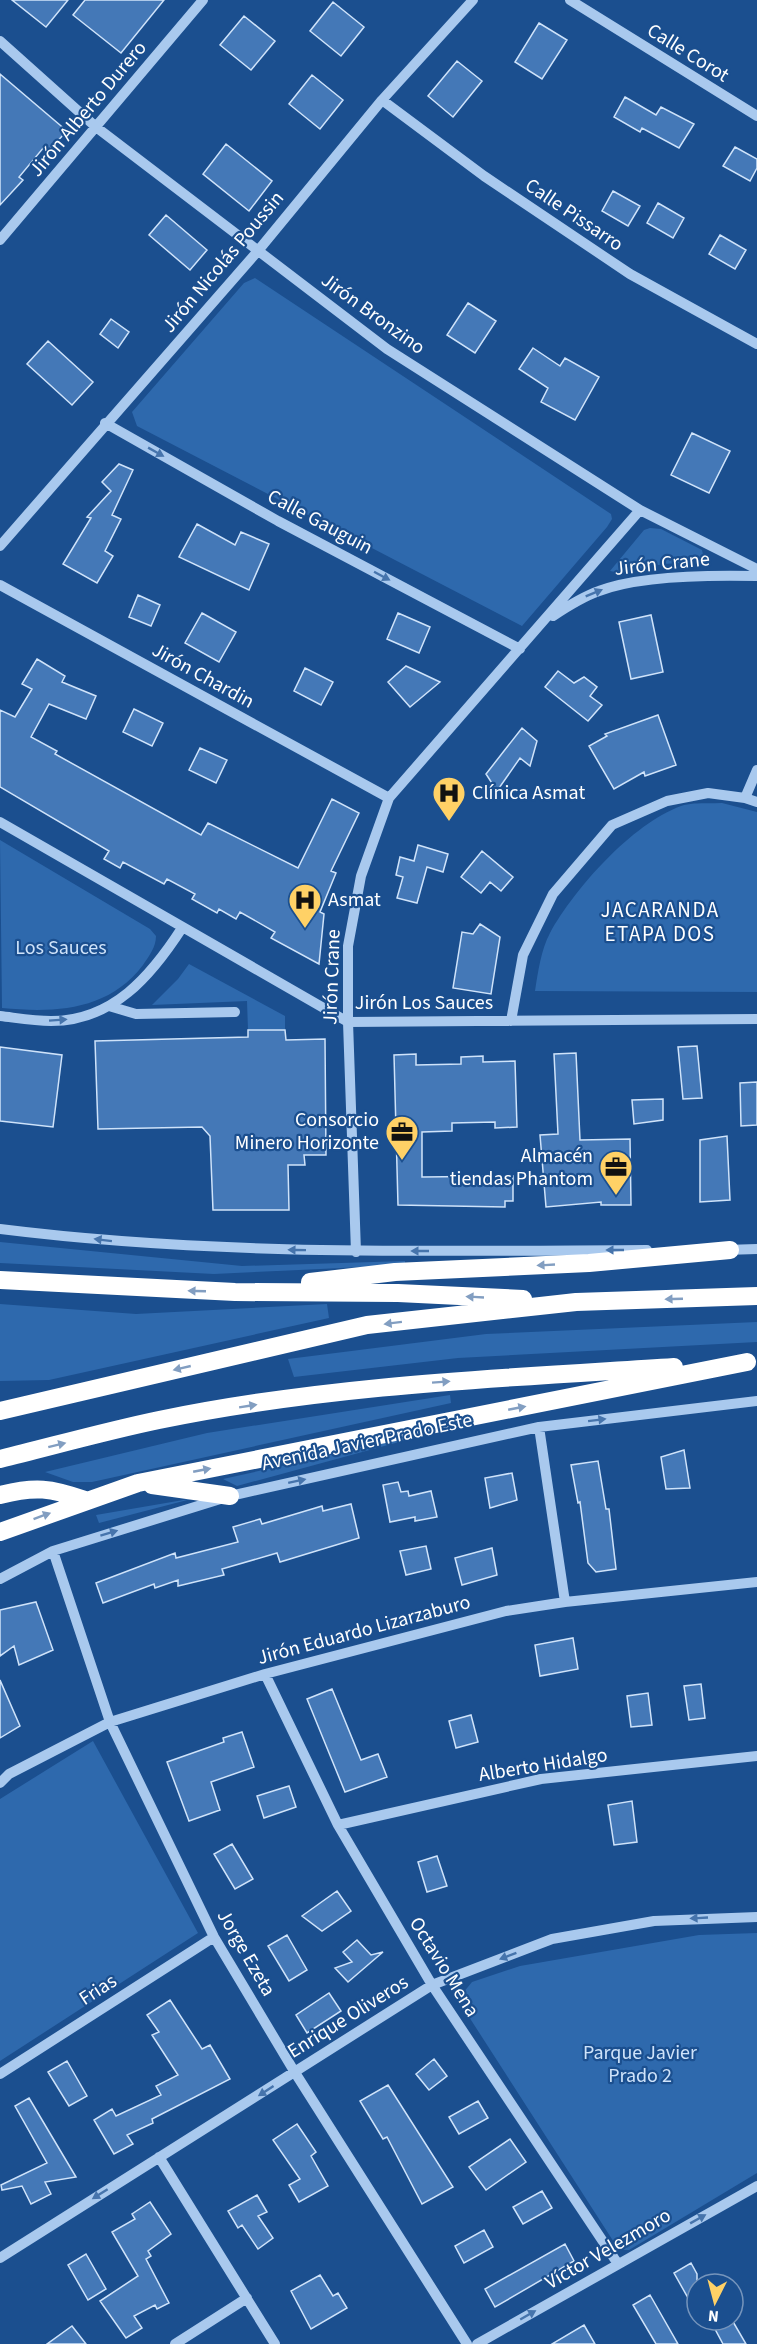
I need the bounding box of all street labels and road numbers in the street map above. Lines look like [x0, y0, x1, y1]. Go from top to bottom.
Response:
street label: Calle Corot [642, 17, 735, 89]
street label: Jirón Alberto Durero [23, 35, 153, 183]
street label: Calle Pissarro [519, 172, 629, 258]
street label: Jirón Nicolás Poussin [155, 185, 291, 339]
street label: Jirón Bronzino [315, 267, 431, 361]
street label: Calle Gauguin [262, 482, 378, 562]
street label: Jirón Crane [613, 545, 711, 583]
street label: Jirón Chardin [147, 636, 259, 716]
street label: Jirón Crane [316, 929, 348, 1025]
street label: Jirón Los Sauces [355, 989, 493, 1017]
street label: Avenida Javier Prado Este [259, 1406, 475, 1478]
street label: Jirón Eduardo Lizarzaburo [254, 1588, 474, 1672]
street label: Alberto Hidalgo [477, 1741, 609, 1789]
street label: Jorge Ezeta [210, 1904, 282, 2002]
street label: Octavio Mena [402, 1912, 486, 2022]
street label: Frias [74, 1967, 122, 2013]
street label: Enrique Oliveros [282, 1969, 414, 2065]
street label: Víctor Velezmoro [540, 2202, 676, 2296]

